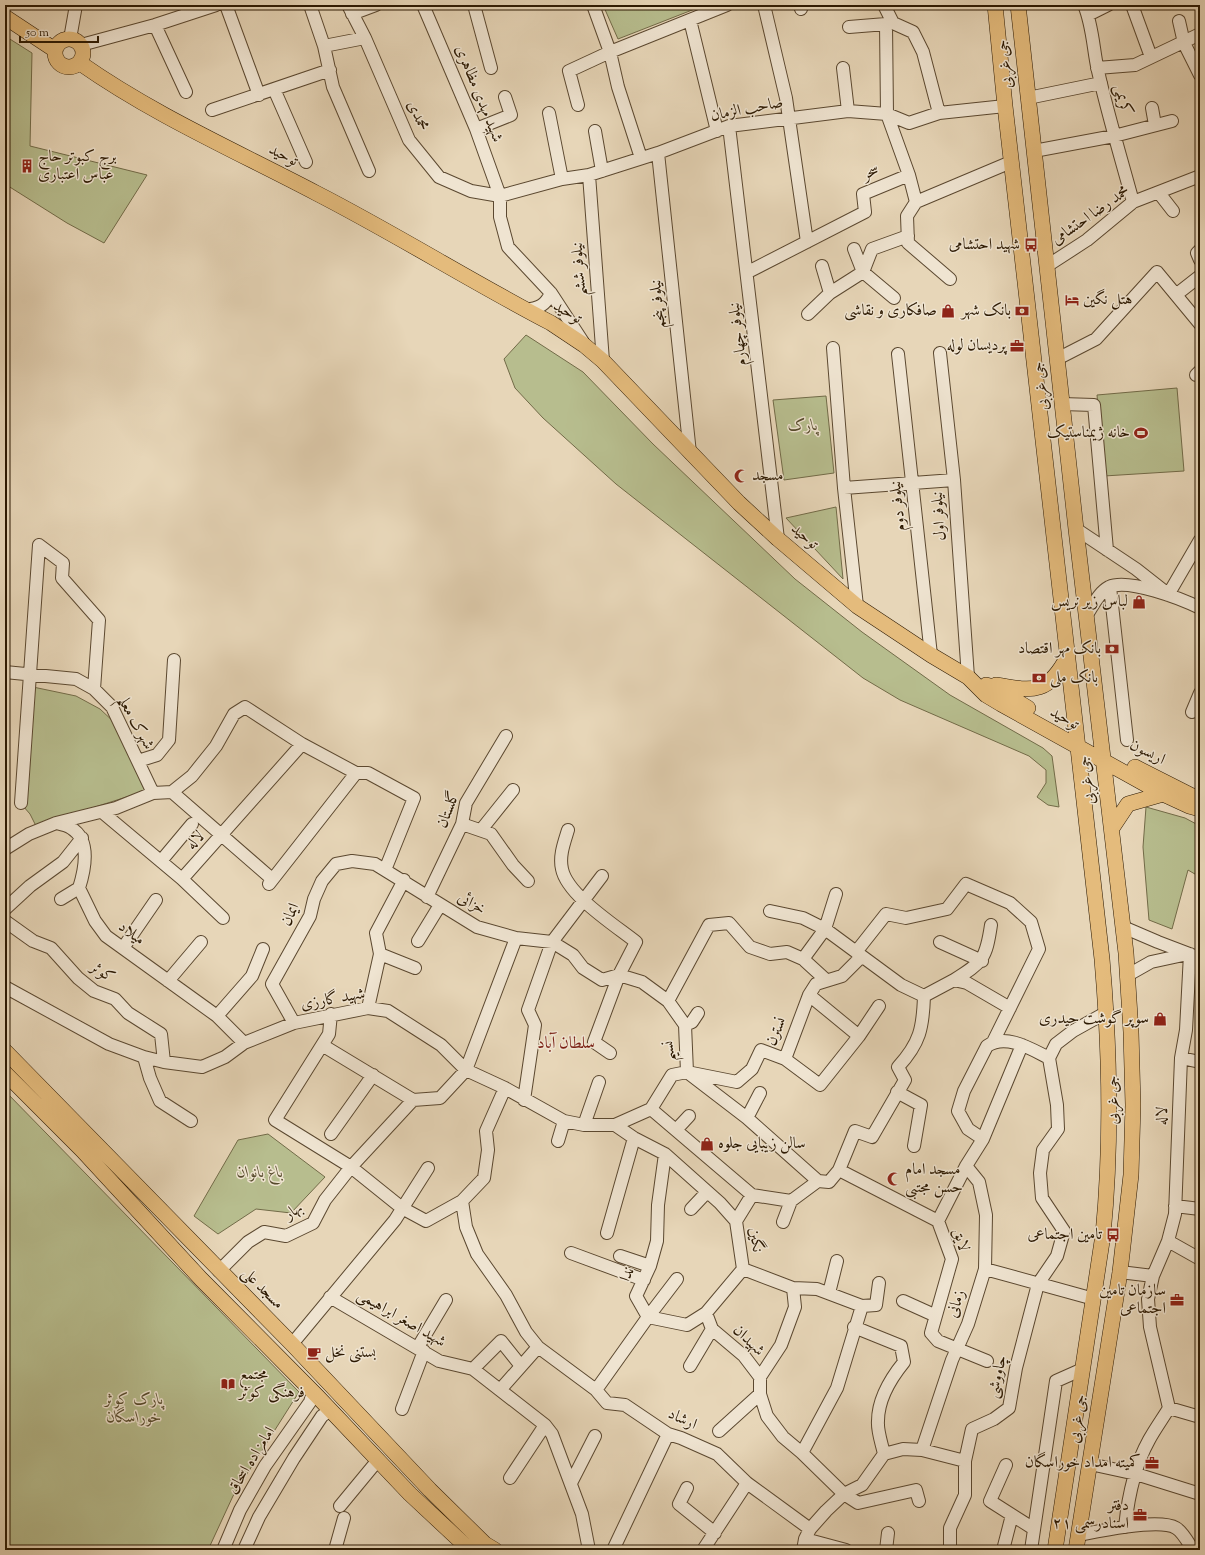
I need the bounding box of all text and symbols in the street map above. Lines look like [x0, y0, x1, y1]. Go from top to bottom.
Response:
scale bar [20, 18, 98, 44]
text: 50 m [25, 24, 49, 42]
street label: جی غربی [992, 38, 1020, 90]
street label: شهید مهدی مظاهری [448, 42, 508, 146]
street label: کریمی [1107, 82, 1137, 118]
street label: صاحب الزمان [709, 92, 785, 128]
street label: محمدی [400, 97, 434, 135]
street label: توحید [264, 139, 303, 174]
place label: برج کبوتر حاج عباس اعتباری [38, 146, 117, 187]
building icon: برج کبوتر حاج عباس اعتباری [19, 158, 35, 174]
street label: سحر [857, 159, 883, 188]
street label: محمد رضا احتشامی [1047, 181, 1135, 251]
place label: شهید احتشامی [949, 234, 1020, 257]
bus stop icon: شهید احتشامی [1023, 237, 1039, 253]
street label: نیلوفر ششم [567, 241, 596, 297]
street label: نیلوفر پنجم [645, 278, 675, 330]
place label: هتل نگین [1083, 288, 1132, 312]
hotel icon: هتل نگین [1064, 292, 1080, 308]
street label: توحید [548, 295, 587, 331]
place label: صافکاری و نقاشی [844, 300, 937, 323]
place label: بانک شهر [959, 300, 1011, 323]
street label: نیلوفر چهارم [724, 301, 755, 367]
shop icon: صافکاری و نقاشی [940, 303, 956, 319]
bank icon: بانک شهر [1014, 303, 1030, 319]
place label: پردیسان لوله [947, 335, 1008, 358]
office icon: پردیسان لوله [1009, 338, 1025, 354]
street label: جی غربی [1028, 360, 1056, 412]
park label: پارک [788, 415, 820, 438]
place label: خانه ژیمناستیک [1047, 422, 1130, 445]
sports icon: خانه ژیمناستیک [1133, 425, 1149, 441]
place label: مسجد [752, 465, 783, 488]
mosque icon: مسجد [733, 468, 749, 484]
street label: نیلوفر دوم [885, 479, 914, 532]
street label: نیلوفر اول [927, 491, 953, 541]
street label: توحید [785, 518, 824, 556]
place label: لباس زیر نریس [1051, 591, 1128, 614]
shop icon: لباس زیر نریس [1131, 594, 1147, 610]
place label: بانک مهر اقتصاد [1018, 638, 1101, 661]
bank icon: بانک مهر اقتصاد [1104, 641, 1120, 657]
place label: بانک ملی [1050, 667, 1098, 690]
bank icon: بانک ملی [1031, 670, 1047, 686]
street label: شهرک معلم [108, 692, 159, 756]
street label: توحید [1045, 701, 1084, 737]
street label: اریسون [1125, 734, 1169, 772]
street label: جی غربی [1074, 754, 1102, 806]
street label: گلستان [431, 788, 467, 832]
street label: لاله [181, 826, 211, 856]
street label: خزائی [453, 887, 489, 921]
street label: ایمان [276, 900, 306, 930]
street label: میلاد [113, 916, 149, 952]
street label: کوثر [83, 955, 119, 990]
street label: شهید گارزی [299, 983, 367, 1017]
place label: سوپر گوشت حیدری [1039, 1008, 1149, 1031]
shop icon: سوپر گوشت حیدری [1152, 1011, 1168, 1027]
street label: نسترن [761, 1014, 793, 1050]
district label: سلطان آباد [537, 1032, 595, 1056]
street label: نسیم [658, 1040, 685, 1062]
street label: جی غربی [1103, 1075, 1126, 1125]
street label: لاله [1151, 1106, 1175, 1126]
place label: سالن زیبایی جلوه [718, 1133, 806, 1156]
shop icon: سالن زیبایی جلوه [699, 1136, 715, 1152]
place label: مسجد امام حسن مجتبی [905, 1159, 963, 1200]
park label: باغ بانوان [237, 1162, 283, 1185]
mosque icon: مسجد امام حسن مجتبی [886, 1171, 902, 1187]
street label: بهار [278, 1197, 308, 1228]
place label: تامین اجتماعی [1027, 1224, 1103, 1247]
street label: نگین [742, 1226, 769, 1254]
street label: لایق [946, 1226, 974, 1255]
bus stop icon: تامین اجتماعی [1105, 1227, 1121, 1243]
street label: مسجد علی [236, 1263, 288, 1315]
street label: ندا [615, 1264, 641, 1286]
place label: سازمان تامین اجتماعی [1099, 1280, 1166, 1321]
street label: شهید اصغر ابراهیمی [352, 1284, 450, 1354]
street label: زمانی [942, 1287, 972, 1321]
office icon: سازمان تامین اجتماعی [1169, 1292, 1185, 1308]
street label: شهیدان [727, 1320, 769, 1362]
place label: بستنی نخل [325, 1342, 376, 1365]
cafe icon: بستنی نخل [306, 1345, 322, 1361]
street label: چاووشی [982, 1353, 1014, 1401]
place label: مجتمع فرهنگی کوثر [237, 1364, 305, 1405]
library icon: مجتمع فرهنگی کوثر [220, 1376, 236, 1392]
park label: پارک کوثر خوراسگان [103, 1389, 166, 1430]
street label: جی غربی [1064, 1393, 1094, 1445]
street label: ارشاد [664, 1403, 700, 1437]
street label: امامزاده اسحاق [222, 1423, 282, 1499]
place label: کمیته امداد خوراسگان [1025, 1451, 1141, 1475]
office icon: کمیته امداد خوراسگان [1144, 1455, 1160, 1471]
place label: دفتر اسنادرسمی ۲۱ [1053, 1495, 1129, 1536]
office icon: دفتر اسنادرسمی ۲۱ [1132, 1507, 1148, 1523]

